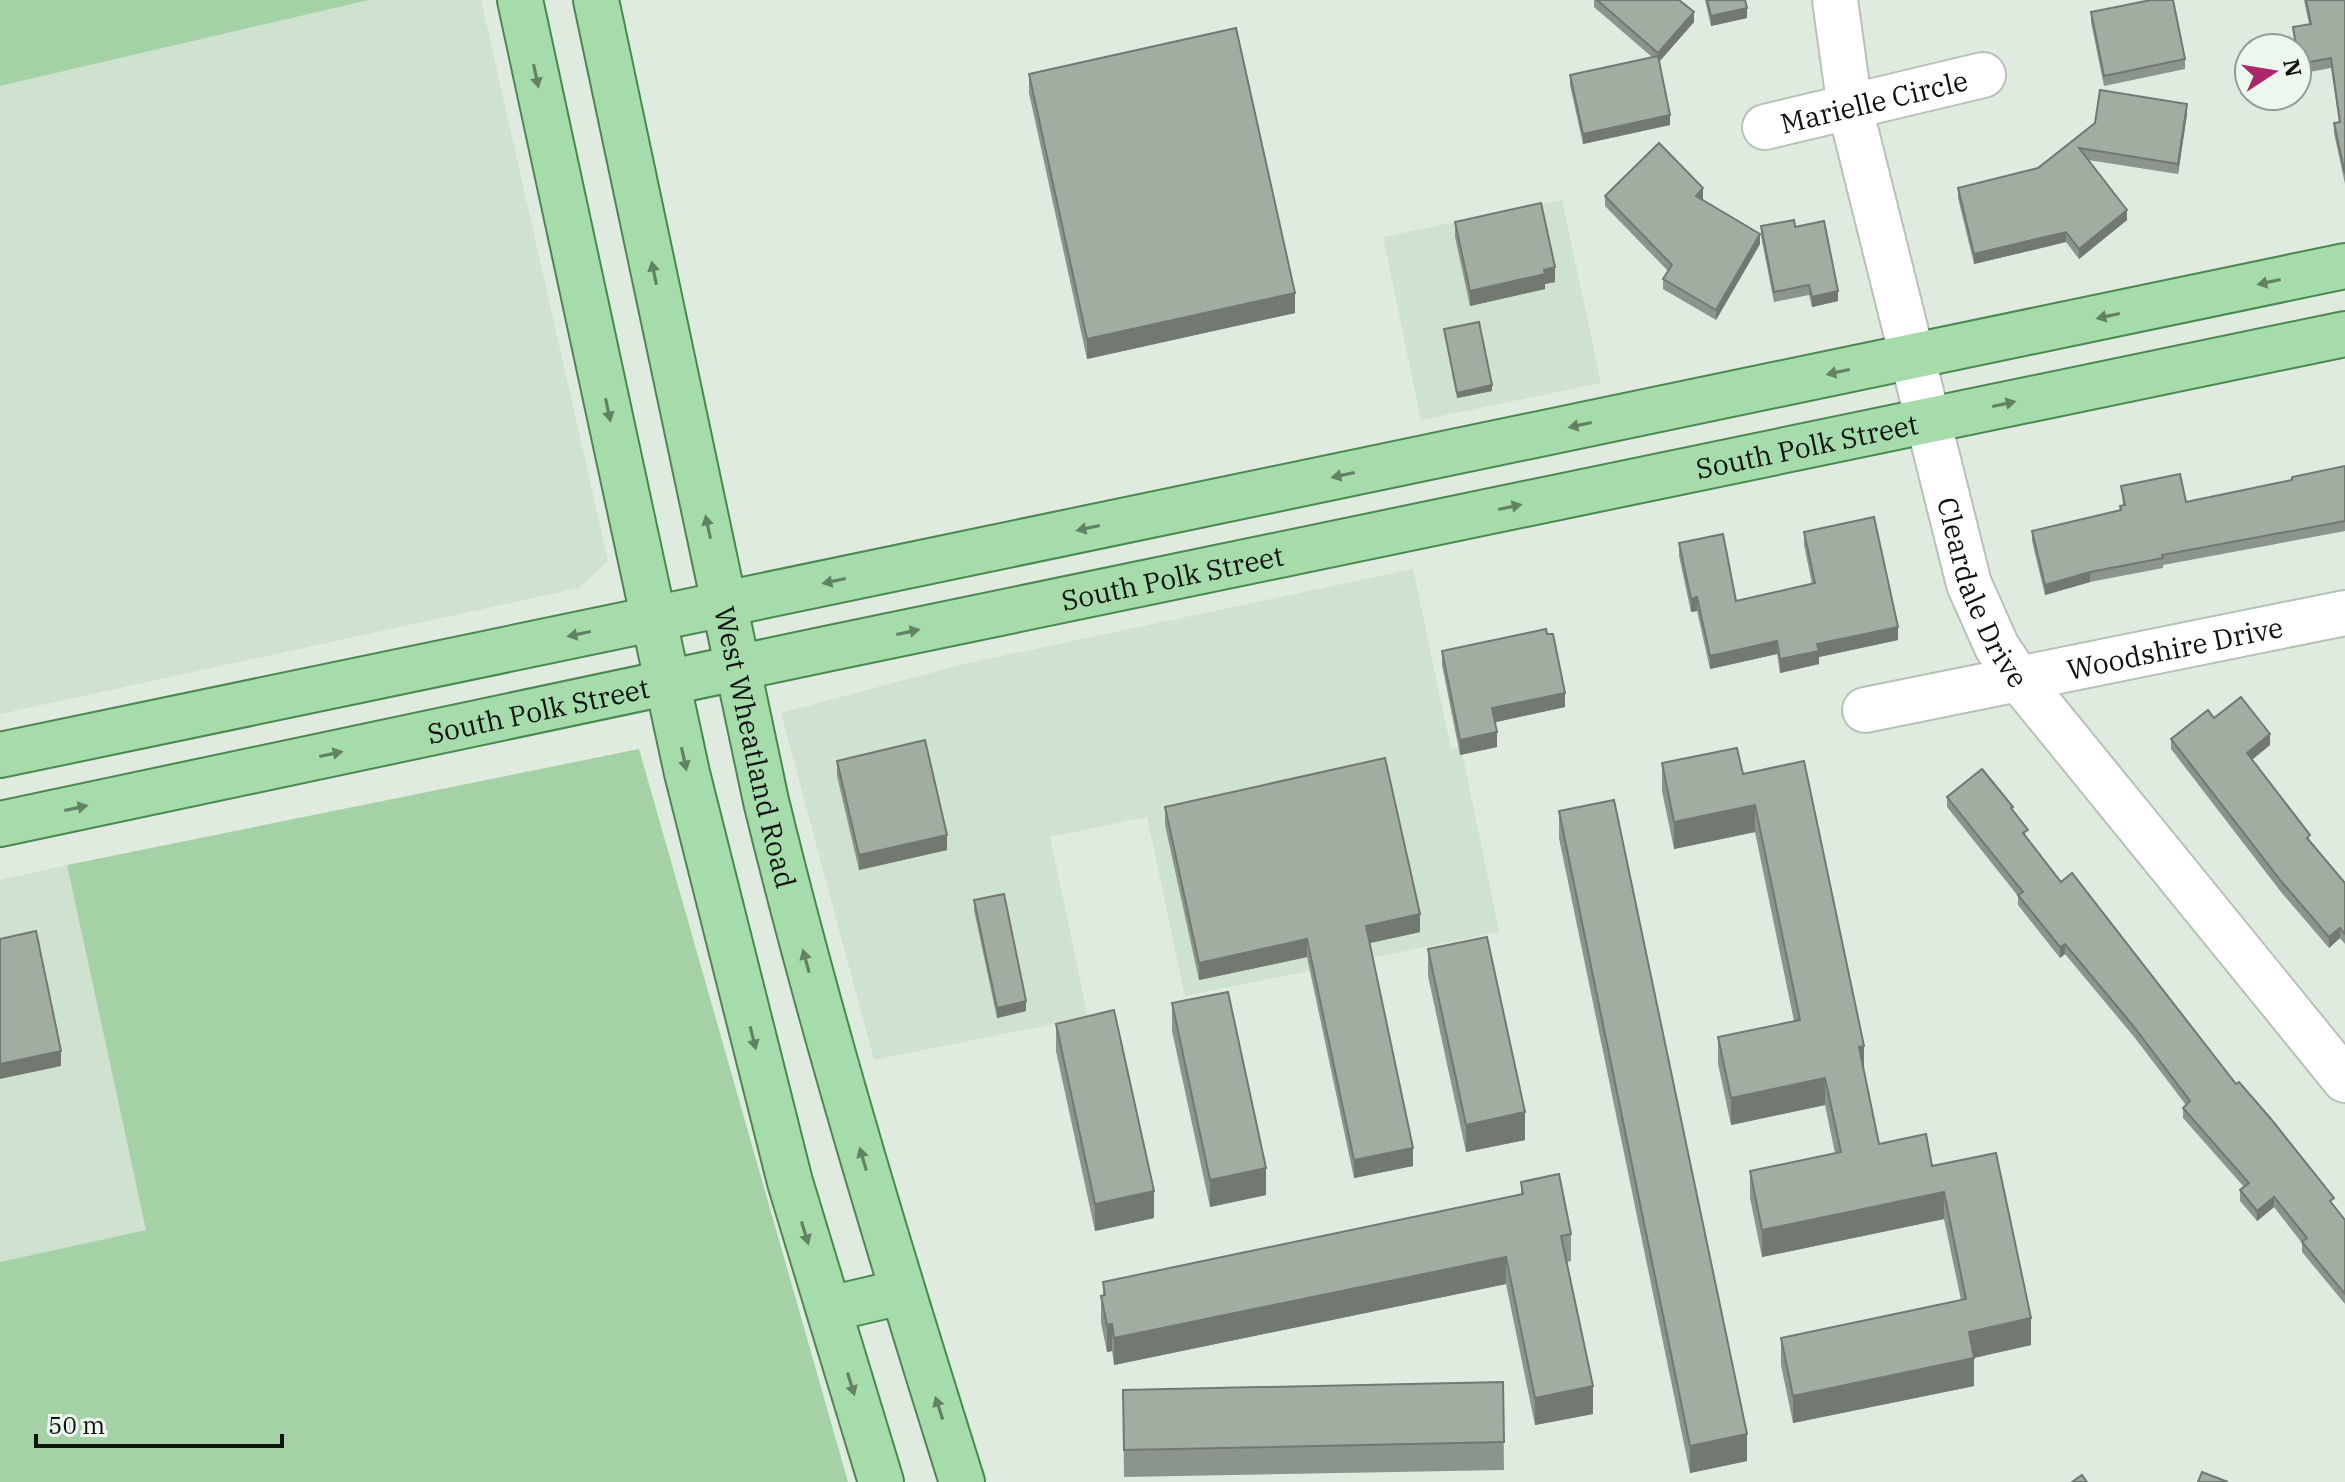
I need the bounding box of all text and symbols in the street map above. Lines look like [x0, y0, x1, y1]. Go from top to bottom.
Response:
north arrow [2233, 32, 2313, 112]
text: N [2277, 56, 2309, 79]
street label: Marielle Circle [1776, 61, 1971, 141]
one-way arrow [530, 64, 543, 89]
one-way arrow [647, 260, 660, 285]
one-way arrow [2256, 277, 2281, 289]
one-way arrow [2096, 310, 2121, 322]
one-way arrow [1825, 366, 1850, 379]
one-way arrow [603, 398, 615, 423]
one-way arrow [1992, 398, 2017, 410]
street label: South Polk Street [1692, 405, 1921, 487]
one-way arrow [1567, 420, 1592, 432]
one-way arrow [1330, 469, 1355, 482]
street label: Cleardale Drive [1929, 493, 2037, 694]
one-way arrow [1498, 500, 1523, 513]
one-way arrow [701, 515, 714, 540]
one-way arrow [1076, 522, 1101, 535]
street label: South Polk Street [1058, 536, 1287, 618]
one-way arrow [821, 575, 846, 588]
street label: West Wheatland Road [707, 603, 806, 892]
street label: Woodshire Drive [2063, 608, 2286, 687]
one-way arrow [896, 625, 921, 638]
one-way arrow [566, 628, 591, 641]
street label: South Polk Street [424, 668, 653, 752]
one-way arrow [678, 746, 691, 771]
one-way arrow [318, 747, 343, 760]
one-way arrow [64, 801, 89, 814]
one-way arrow [799, 948, 812, 972]
one-way arrow [747, 1026, 760, 1051]
one-way arrow [856, 1146, 869, 1170]
one-way arrow [800, 1221, 812, 1245]
one-way arrow [845, 1372, 858, 1396]
one-way arrow [932, 1395, 944, 1419]
scale bar [36, 1398, 282, 1448]
text: 50 m [48, 1409, 105, 1441]

